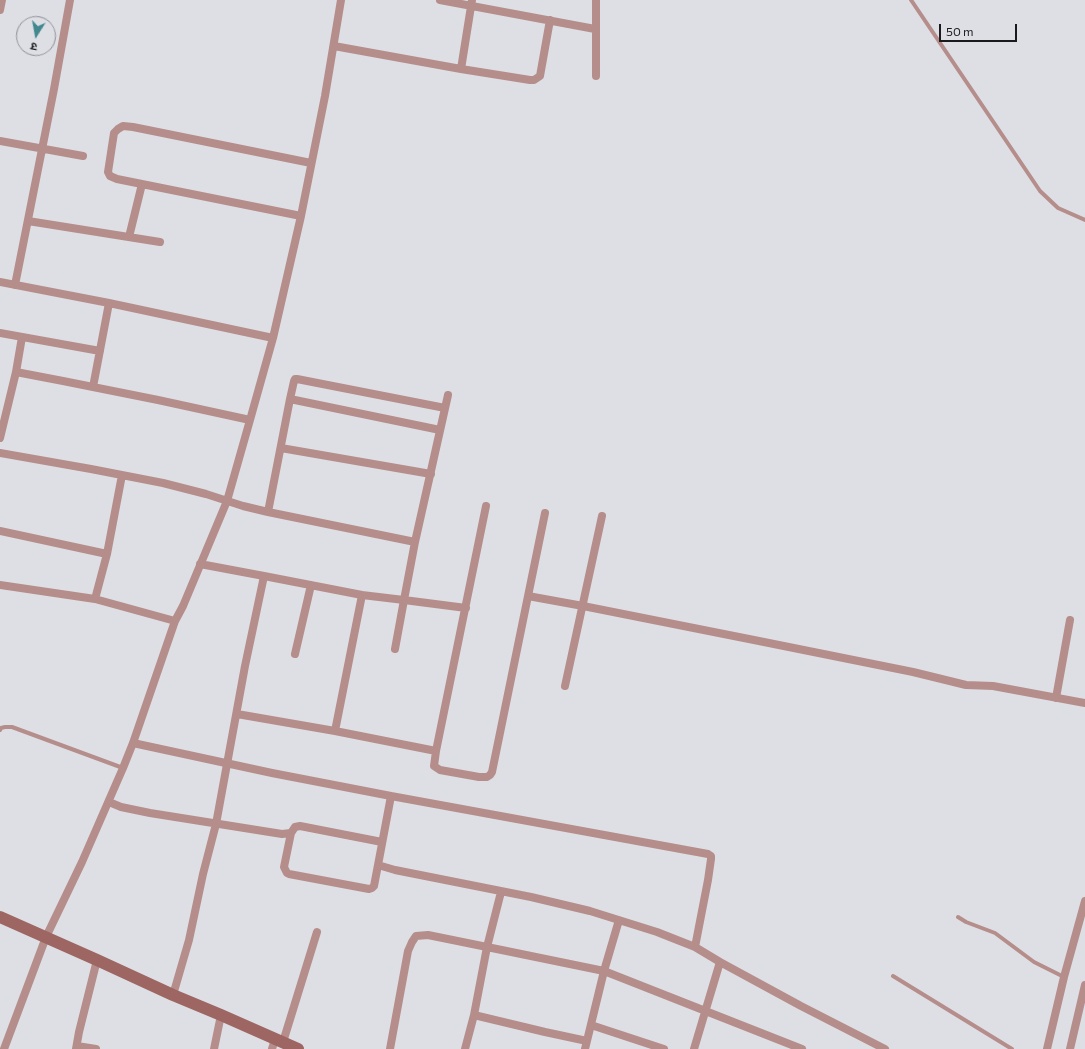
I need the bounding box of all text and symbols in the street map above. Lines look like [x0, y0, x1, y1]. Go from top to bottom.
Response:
north arrow [16, 16, 56, 56]
scale bar [941, 16, 1019, 42]
text: 50 m [946, 24, 974, 38]
text: उ [29, 40, 38, 54]

